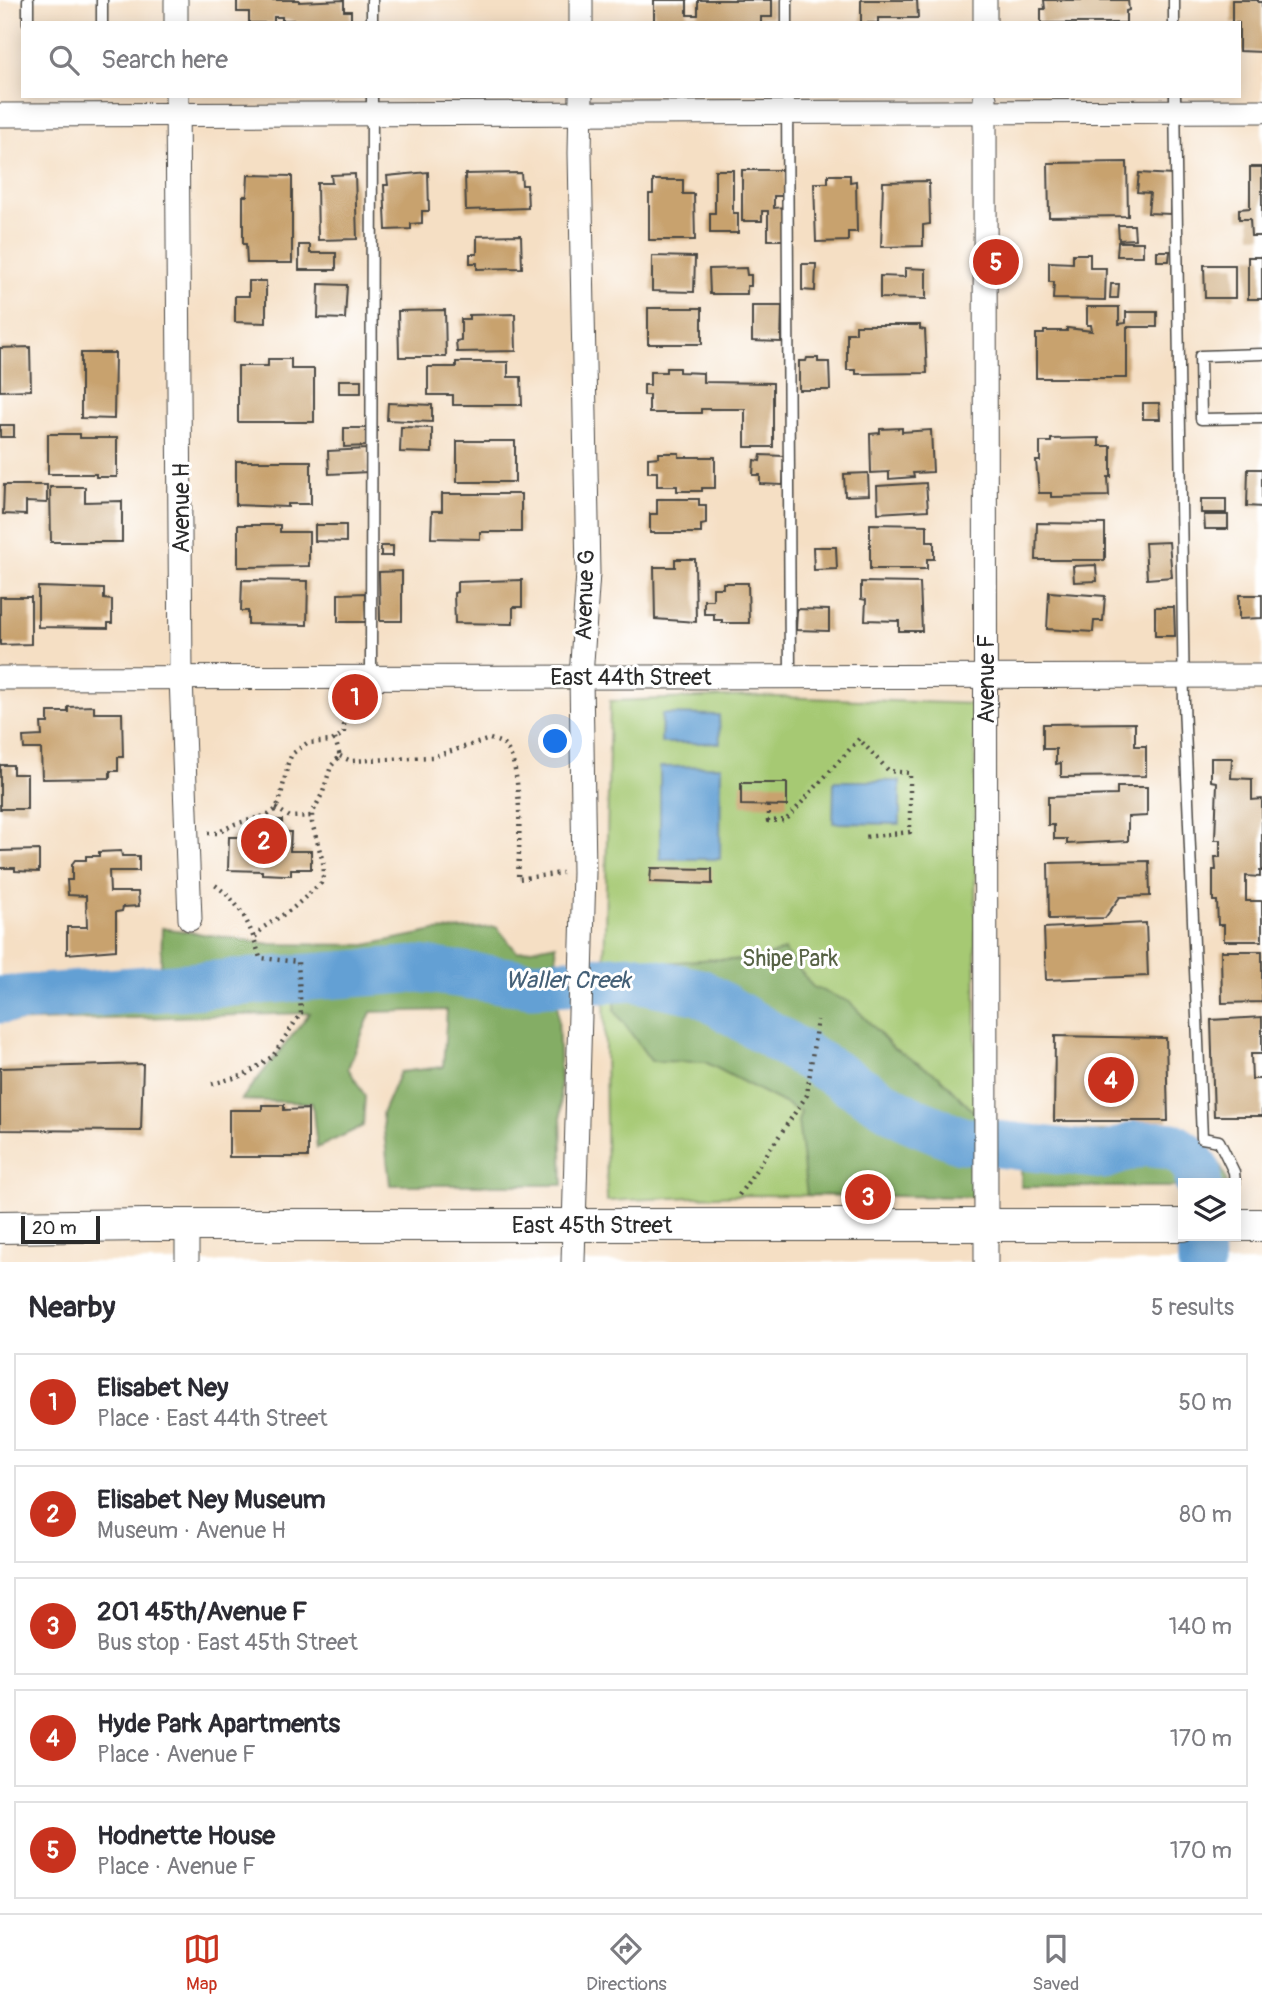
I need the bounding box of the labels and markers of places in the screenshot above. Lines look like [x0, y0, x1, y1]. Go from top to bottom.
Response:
pin: 5 [973, 236, 1019, 288]
pin: 1 [332, 671, 378, 723]
pin: 2 [241, 815, 287, 867]
pin: 4 [1088, 1054, 1134, 1106]
pin: 3 [845, 1171, 891, 1223]

